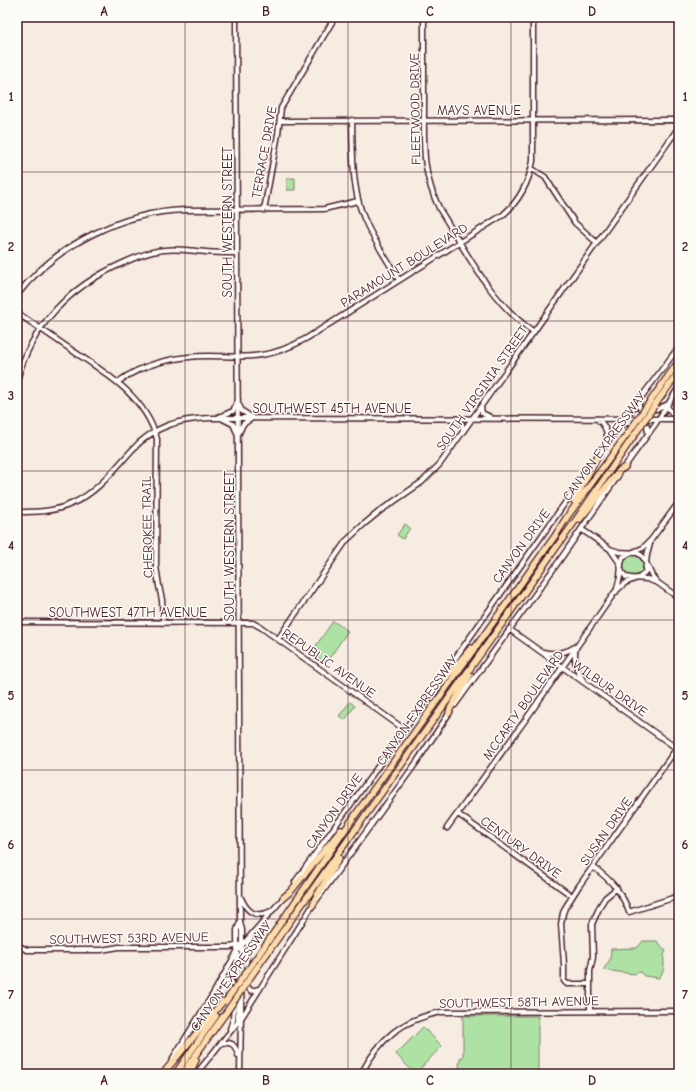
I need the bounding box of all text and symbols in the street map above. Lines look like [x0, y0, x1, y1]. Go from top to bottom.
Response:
text: A [100, 4, 108, 19]
text: B [262, 4, 270, 19]
text: C [426, 4, 434, 19]
text: D [588, 4, 596, 19]
street label: FLEETWOOD DRIVE [407, 53, 423, 165]
text: 1 [8, 89, 14, 104]
text: 1 [682, 89, 688, 104]
street label: MAYS AVENUE [437, 103, 521, 118]
street label: TERRACE DRIVE [248, 104, 280, 199]
street label: SOUTH WESTERN STREET [220, 146, 235, 297]
street label: PARAMOUNT BOULEVARD [338, 220, 470, 310]
text: 2 [8, 239, 14, 254]
text: 2 [682, 239, 688, 254]
street label: SOUTH VIRGINIA STREET [433, 323, 531, 453]
text: 3 [8, 388, 14, 403]
street label: CANYON EXPRESSWAY [559, 388, 649, 504]
text: 3 [682, 388, 688, 403]
street label: SOUTHWEST 45TH AVENUE [252, 401, 412, 416]
street label: SOUTH WESTERN STREET [222, 470, 237, 621]
street label: CHEROKEE TRAIL [139, 475, 155, 578]
street label: CANYON DRIVE [489, 506, 553, 586]
text: 4 [8, 538, 14, 553]
text: 4 [682, 538, 688, 553]
street label: SOUTHWEST 47TH AVENUE [49, 605, 207, 620]
street label: REPUBLIC AVENUE [279, 625, 379, 701]
street label: MCCARTY BOULEVARD [479, 647, 567, 763]
street label: CANYON EXPRESSWAY [373, 652, 461, 768]
street label: WILBUR DRIVE [570, 657, 650, 719]
text: 5 [8, 688, 15, 703]
text: 5 [682, 688, 689, 703]
street label: CANYON DRIVE [303, 770, 366, 851]
street label: SUSAN DRIVE [577, 794, 635, 868]
street label: CENTURY DRIVE [478, 813, 564, 881]
text: 6 [8, 837, 15, 852]
text: 6 [682, 837, 689, 852]
street label: CANYON EXPRESSWAY [187, 918, 275, 1034]
street label: SOUTHWEST 53RD AVENUE [49, 929, 209, 947]
text: 7 [8, 987, 14, 1002]
text: 7 [682, 987, 688, 1002]
street label: SOUTHWEST 58TH AVENUE [439, 993, 599, 1011]
text: A [100, 1073, 108, 1088]
text: B [262, 1073, 270, 1088]
text: C [426, 1073, 434, 1088]
text: D [588, 1073, 596, 1088]

